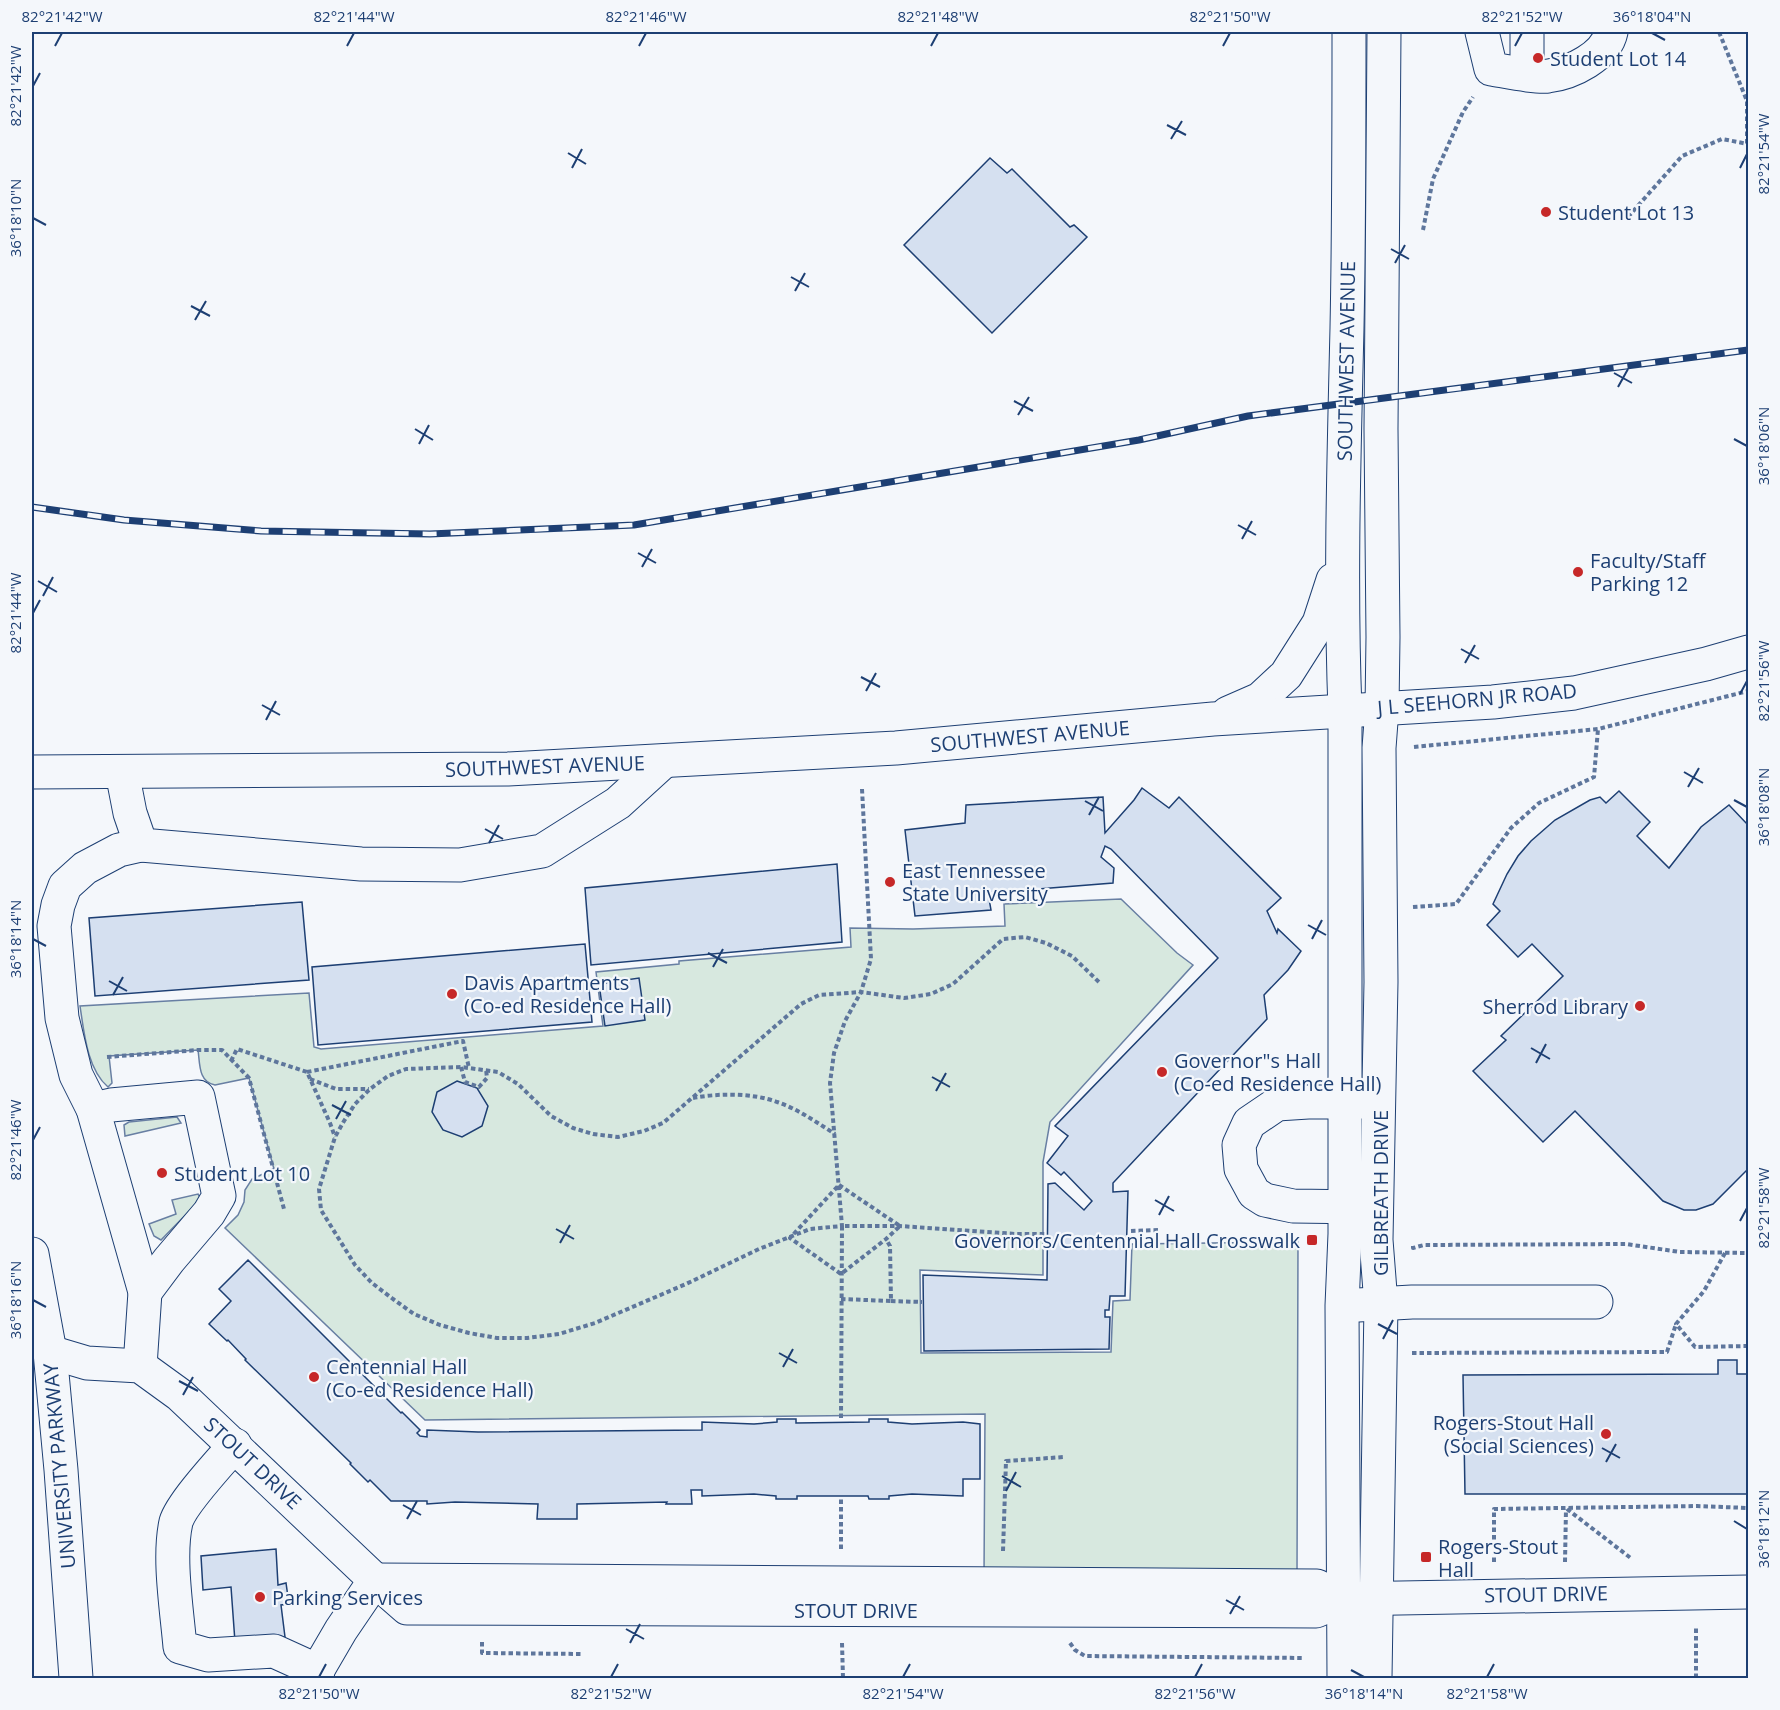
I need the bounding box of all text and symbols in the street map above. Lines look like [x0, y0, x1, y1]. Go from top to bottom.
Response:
text: 82°21'42"W [22, 6, 103, 26]
text: 82°21'44"W [314, 6, 395, 26]
text: 82°21'46"W [606, 6, 687, 26]
text: 82°21'48"W [898, 6, 979, 26]
text: 82°21'50"W [1190, 6, 1271, 26]
text: 82°21'52"W [1482, 6, 1563, 26]
text: 36°18'04"N [1613, 6, 1691, 26]
text: 82°21'42"W [5, 45, 25, 127]
place label: Student Lot 14 [1550, 45, 1687, 72]
marker: Student Lot 14 [1531, 51, 1545, 65]
text: 82°21'54"W [1753, 113, 1773, 195]
text: 36°18'10"N [5, 179, 25, 257]
place label: Student Lot 13 [1558, 199, 1694, 226]
marker: Student Lot 13 [1539, 205, 1553, 219]
street label: SOUTHWEST AVENUE [1331, 261, 1361, 461]
text: 36°18'06"N [1753, 407, 1773, 485]
place label: Faculty/Staff Parking 12 [1590, 547, 1707, 597]
marker: Faculty/Staff Parking 12 [1571, 565, 1585, 579]
text: 82°21'44"W [5, 572, 25, 654]
text: 82°21'56"W [1753, 640, 1773, 722]
street label: J L SEEHORN JR ROAD [1374, 677, 1578, 721]
street label: SOUTHWEST AVENUE [929, 714, 1131, 758]
street label: SOUTHWEST AVENUE [445, 749, 645, 783]
text: 36°18'08"N [1753, 768, 1773, 846]
place label: East Tennessee State University [902, 857, 1049, 907]
marker: East Tennessee State University [883, 875, 897, 889]
text: 36°18'14"N [5, 900, 25, 978]
place label: Davis Apartments (Co-ed Residence Hall) [464, 969, 671, 1019]
marker: Davis Apartments (Co-ed Residence Hall) [445, 987, 459, 1001]
place label: Sherrod Library [1483, 993, 1629, 1020]
marker: Sherrod Library [1633, 999, 1647, 1013]
place label: Governor"s Hall (Co-ed Residence Hall) [1174, 1047, 1381, 1097]
marker: Governor"s Hall (Co-ed Residence Hall) [1155, 1065, 1169, 1079]
text: 82°21'46"W [5, 1099, 25, 1181]
street label: GILBREATH DRIVE [1367, 1110, 1394, 1276]
place label: Student Lot 10 [174, 1160, 310, 1187]
marker: Student Lot 10 [155, 1166, 169, 1180]
text: 82°21'58"W [1753, 1167, 1773, 1249]
place label: Governors/Centennial Hall Crosswalk [954, 1227, 1300, 1254]
marker: Governors/Centennial Hall Crosswalk [1305, 1233, 1319, 1247]
text: 36°18'16"N [5, 1261, 25, 1339]
place label: Centennial Hall (Co-ed Residence Hall) [326, 1353, 533, 1403]
street label: UNIVERSITY PARKWAY [36, 1361, 81, 1570]
marker: Centennial Hall (Co-ed Residence Hall) [307, 1370, 321, 1384]
place label: Rogers-Stout Hall (Social Sciences) [1433, 1409, 1594, 1459]
street label: STOUT DRIVE [199, 1411, 307, 1515]
marker: Rogers-Stout Hall (Social Sciences) [1599, 1427, 1613, 1441]
text: 36°18'12"N [1753, 1490, 1773, 1568]
place label: Rogers-Stout Hall [1438, 1533, 1558, 1583]
marker: Rogers-Stout Hall [1419, 1550, 1433, 1564]
street label: STOUT DRIVE [1484, 1579, 1608, 1609]
place label: Parking Services [272, 1584, 423, 1611]
marker: Parking Services [253, 1590, 267, 1604]
street label: STOUT DRIVE [794, 1597, 918, 1624]
text: 82°21'50"W [279, 1683, 360, 1703]
text: 82°21'52"W [571, 1683, 652, 1703]
text: 82°21'54"W [863, 1683, 944, 1703]
text: 82°21'56"W [1155, 1683, 1236, 1703]
text: 36°18'14"N [1325, 1683, 1403, 1703]
text: 82°21'58"W [1447, 1683, 1528, 1703]

